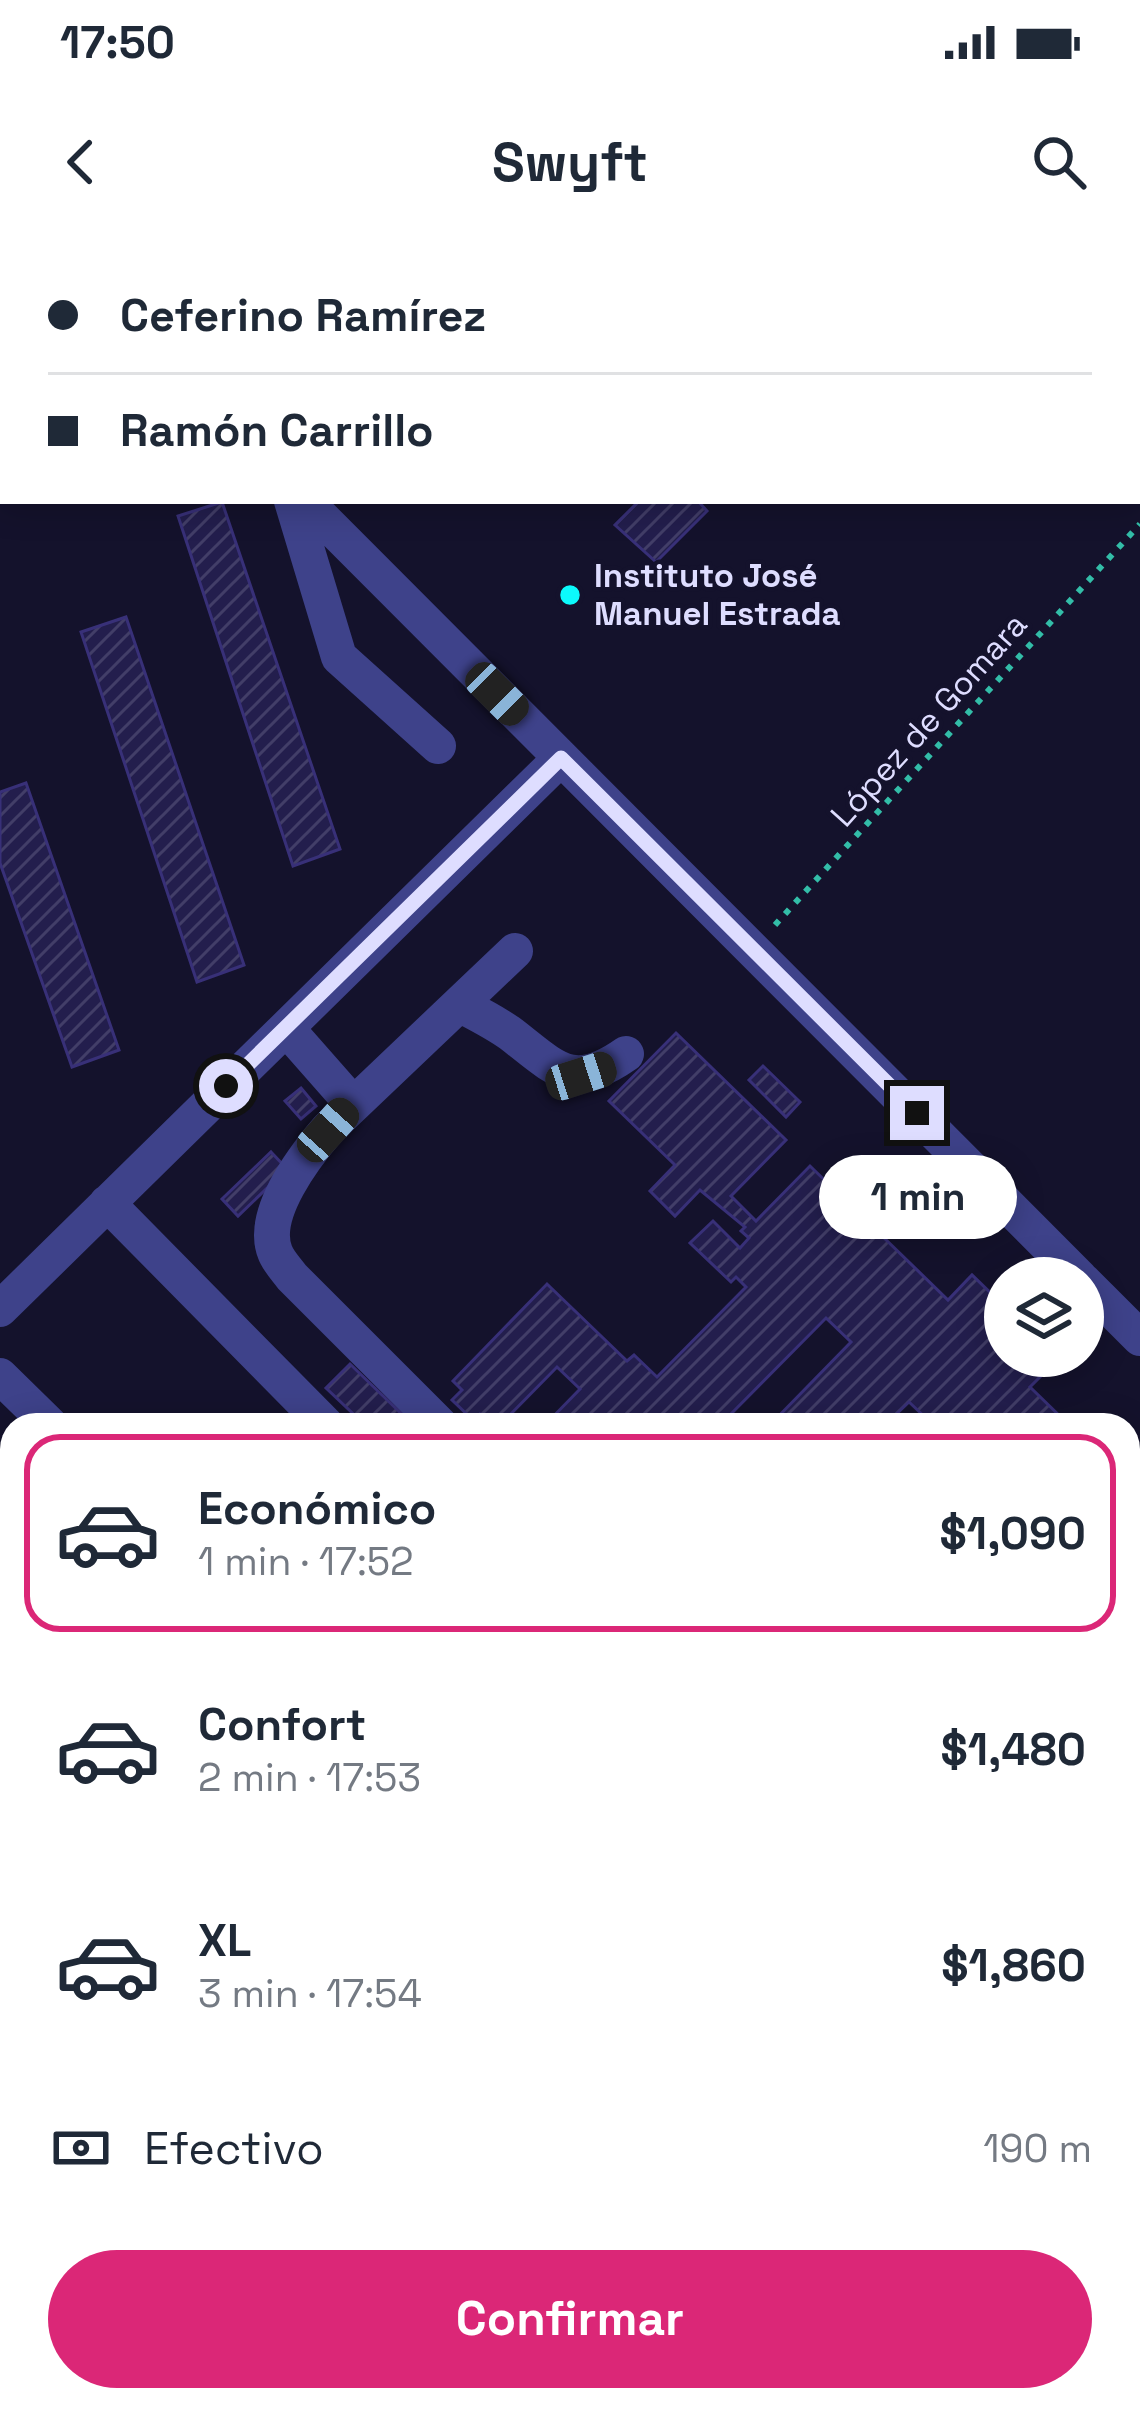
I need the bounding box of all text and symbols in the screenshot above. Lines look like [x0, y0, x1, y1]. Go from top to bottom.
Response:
text: 17:50 [60, 14, 175, 71]
text: Swyft [492, 128, 648, 197]
icon: back [48, 129, 114, 195]
icon: search [1026, 129, 1092, 195]
text: Ceferino Ramírez [120, 287, 486, 344]
text: Ramón Carrillo [120, 402, 434, 459]
place label: Instituto José Manuel Estrada [594, 555, 841, 635]
marker: Instituto José Manuel Estrada [557, 582, 583, 608]
street label: López de Gomara [822, 604, 1036, 836]
car [459, 656, 535, 732]
car [541, 1048, 621, 1104]
route start [199, 1059, 253, 1113]
route end [890, 1086, 944, 1140]
car [291, 1091, 365, 1169]
callout: 1 min [818, 1155, 1016, 1239]
text: 1 min [870, 1172, 966, 1221]
map controls [984, 1257, 1104, 1377]
button: layers [984, 1257, 1104, 1377]
icon: car [54, 1479, 162, 1587]
text: Económico [198, 1480, 436, 1537]
text: $1,090 [940, 1505, 1086, 1562]
text: 1 min · 17:52 [198, 1537, 413, 1586]
icon: car [54, 1695, 162, 1803]
text: Confort [198, 1696, 366, 1753]
text: $1,480 [940, 1721, 1086, 1778]
text: 2 min · 17:53 [198, 1753, 421, 1802]
icon: car [54, 1911, 162, 2019]
text: XL [198, 1912, 251, 1969]
text: $1,860 [941, 1937, 1086, 1994]
text: 3 min · 17:54 [198, 1969, 422, 2018]
icon: cash [48, 2115, 114, 2181]
text: Efectivo [144, 2120, 324, 2177]
text: 190 m [983, 2124, 1092, 2173]
button: Confirmar [48, 2250, 1092, 2388]

